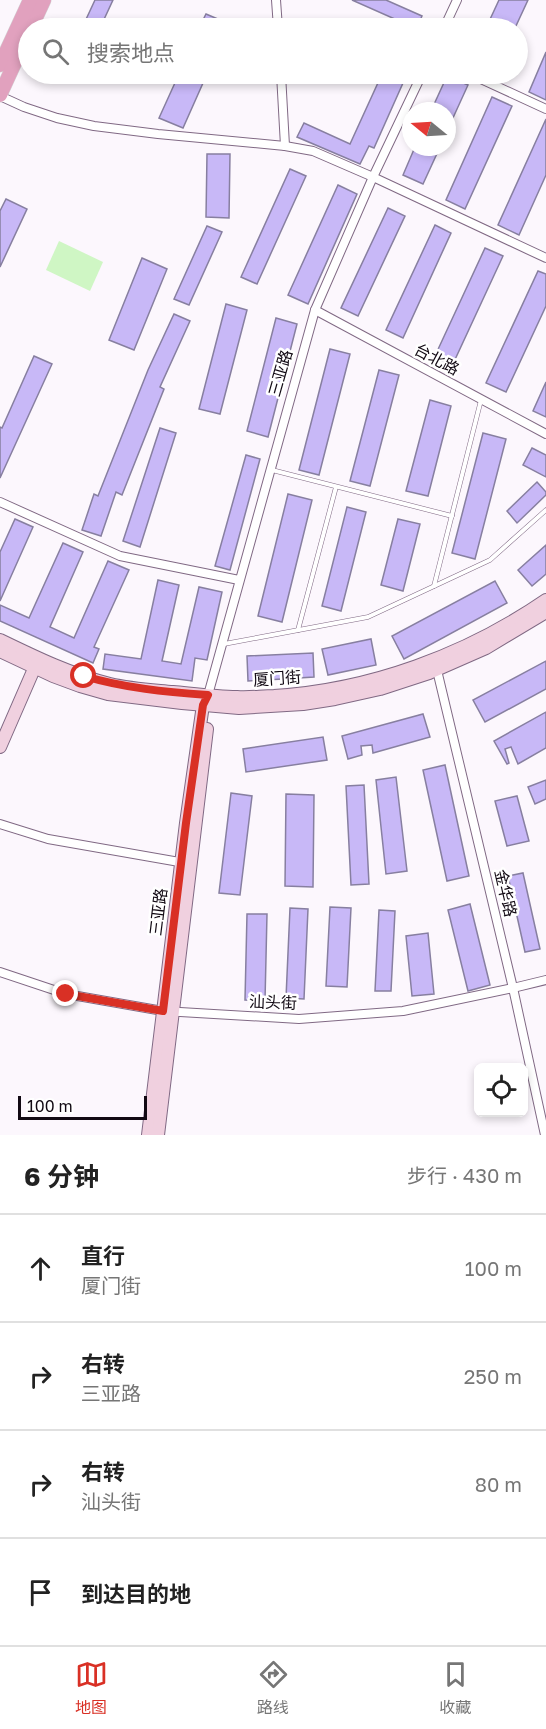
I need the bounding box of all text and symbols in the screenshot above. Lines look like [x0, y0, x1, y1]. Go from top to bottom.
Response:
search box [18, 18, 528, 84]
icon: search [39, 35, 72, 68]
text: 搜索地点 [87, 39, 175, 66]
north arrow [402, 102, 456, 156]
street label: 台北路 [411, 339, 463, 379]
street label: 三亚路 [264, 347, 296, 399]
route start [70, 662, 96, 688]
street label: 厦门街 [252, 666, 302, 690]
street label: 金华路 [491, 867, 521, 919]
street label: 三亚路 [145, 887, 171, 937]
route end [52, 980, 78, 1006]
street label: 汕头街 [249, 991, 297, 1013]
map controls [474, 1063, 528, 1117]
button: locate [474, 1063, 528, 1117]
scale bar [18, 1093, 147, 1120]
text: 100 m [27, 1096, 73, 1116]
text: 6 分钟 [24, 1161, 99, 1192]
text: 步行 · 430 m [407, 1163, 522, 1187]
text: 直行 [81, 1242, 125, 1269]
icon: ahead [24, 1252, 57, 1285]
text: 100 m [465, 1256, 522, 1280]
text: 厦门街 [81, 1273, 141, 1297]
text: 右转 [81, 1350, 125, 1377]
icon: right [24, 1360, 57, 1393]
text: 250 m [464, 1364, 522, 1388]
text: 三亚路 [81, 1381, 141, 1405]
text: 右转 [81, 1458, 125, 1485]
icon: right [24, 1468, 57, 1501]
text: 80 m [475, 1472, 522, 1496]
text: 汕头街 [81, 1489, 141, 1513]
icon: arrive [24, 1576, 57, 1609]
text: 到达目的地 [81, 1580, 191, 1607]
tab: 地图 [75, 1658, 108, 1718]
tab: 路线 [257, 1658, 290, 1718]
tab: 收藏 [439, 1658, 472, 1718]

